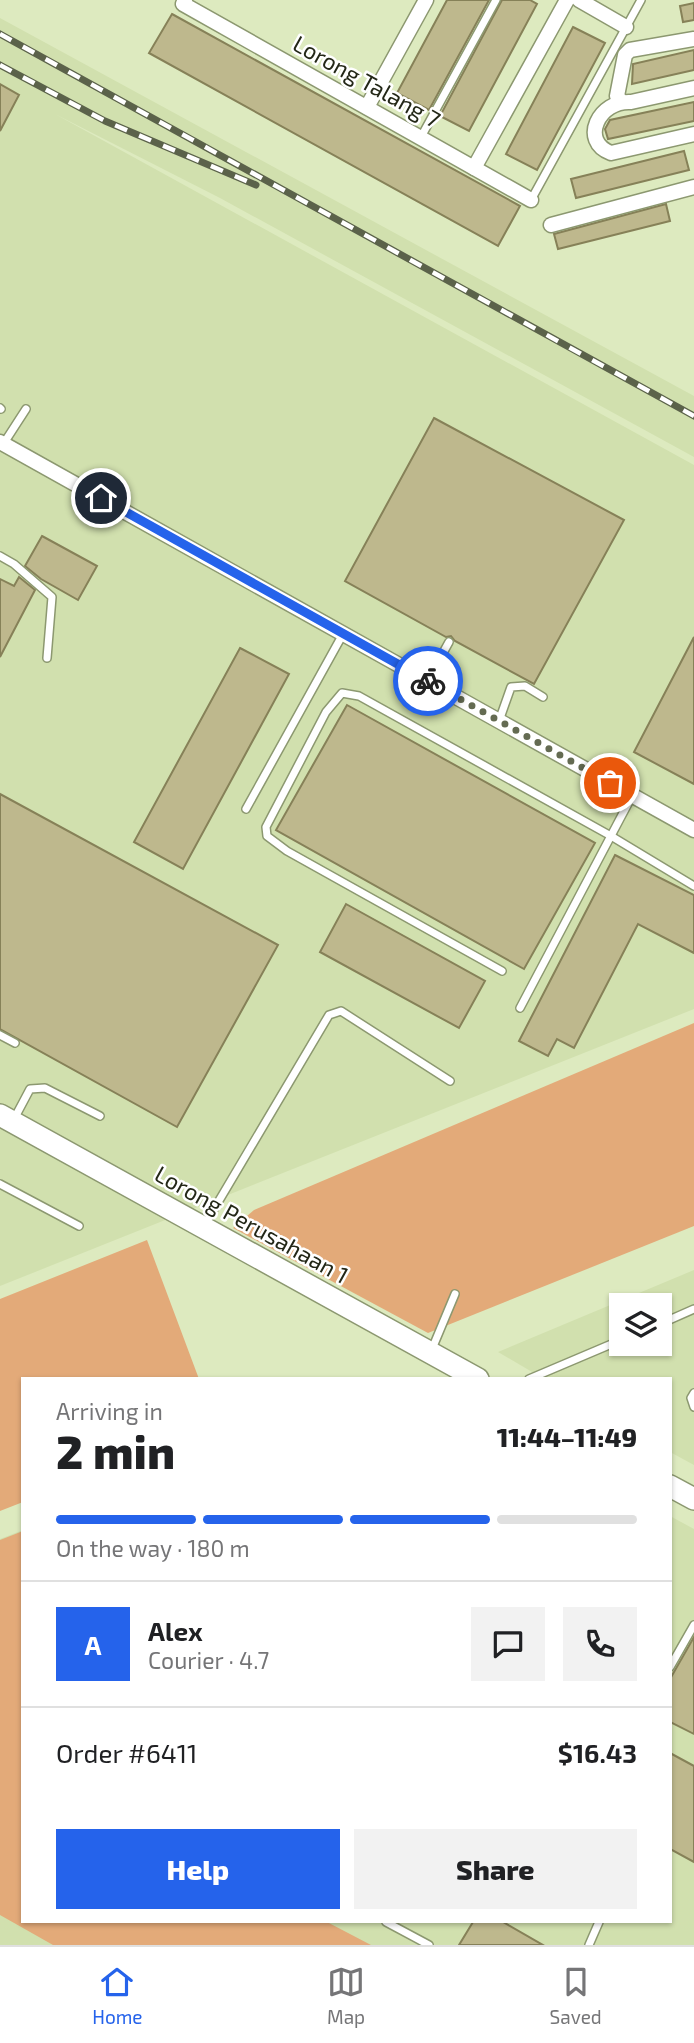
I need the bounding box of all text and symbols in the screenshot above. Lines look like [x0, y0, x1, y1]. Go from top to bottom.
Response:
street label: Lorong Talang 7 [288, 29, 446, 133]
pin [71, 468, 131, 528]
icon: home [82, 479, 120, 517]
courier [393, 646, 463, 716]
icon: bike [409, 662, 447, 700]
pin [580, 753, 640, 813]
icon: bag [591, 764, 629, 802]
street label: Lorong Perusahaan 1 [150, 1159, 354, 1289]
map controls [609, 1293, 672, 1356]
button: layers [609, 1293, 672, 1356]
text: Arriving in [56, 1397, 163, 1425]
text: 11:44–11:49 [497, 1421, 637, 1452]
text: 2 min [56, 1423, 175, 1478]
text: On the way · 180 m [56, 1534, 250, 1562]
button: chat [471, 1607, 545, 1681]
button: phone [563, 1607, 637, 1681]
text: Alex [148, 1615, 203, 1646]
text: A [85, 1629, 101, 1660]
text: Courier · 4.7 [148, 1646, 269, 1674]
text: Order #6411 [56, 1737, 197, 1768]
text: $16.43 [558, 1737, 637, 1768]
button: Help [56, 1829, 340, 1909]
button: Share [354, 1829, 637, 1909]
tab: Home [92, 1963, 143, 2028]
tab: Map [327, 1963, 365, 2028]
tab: Saved [550, 1963, 602, 2028]

